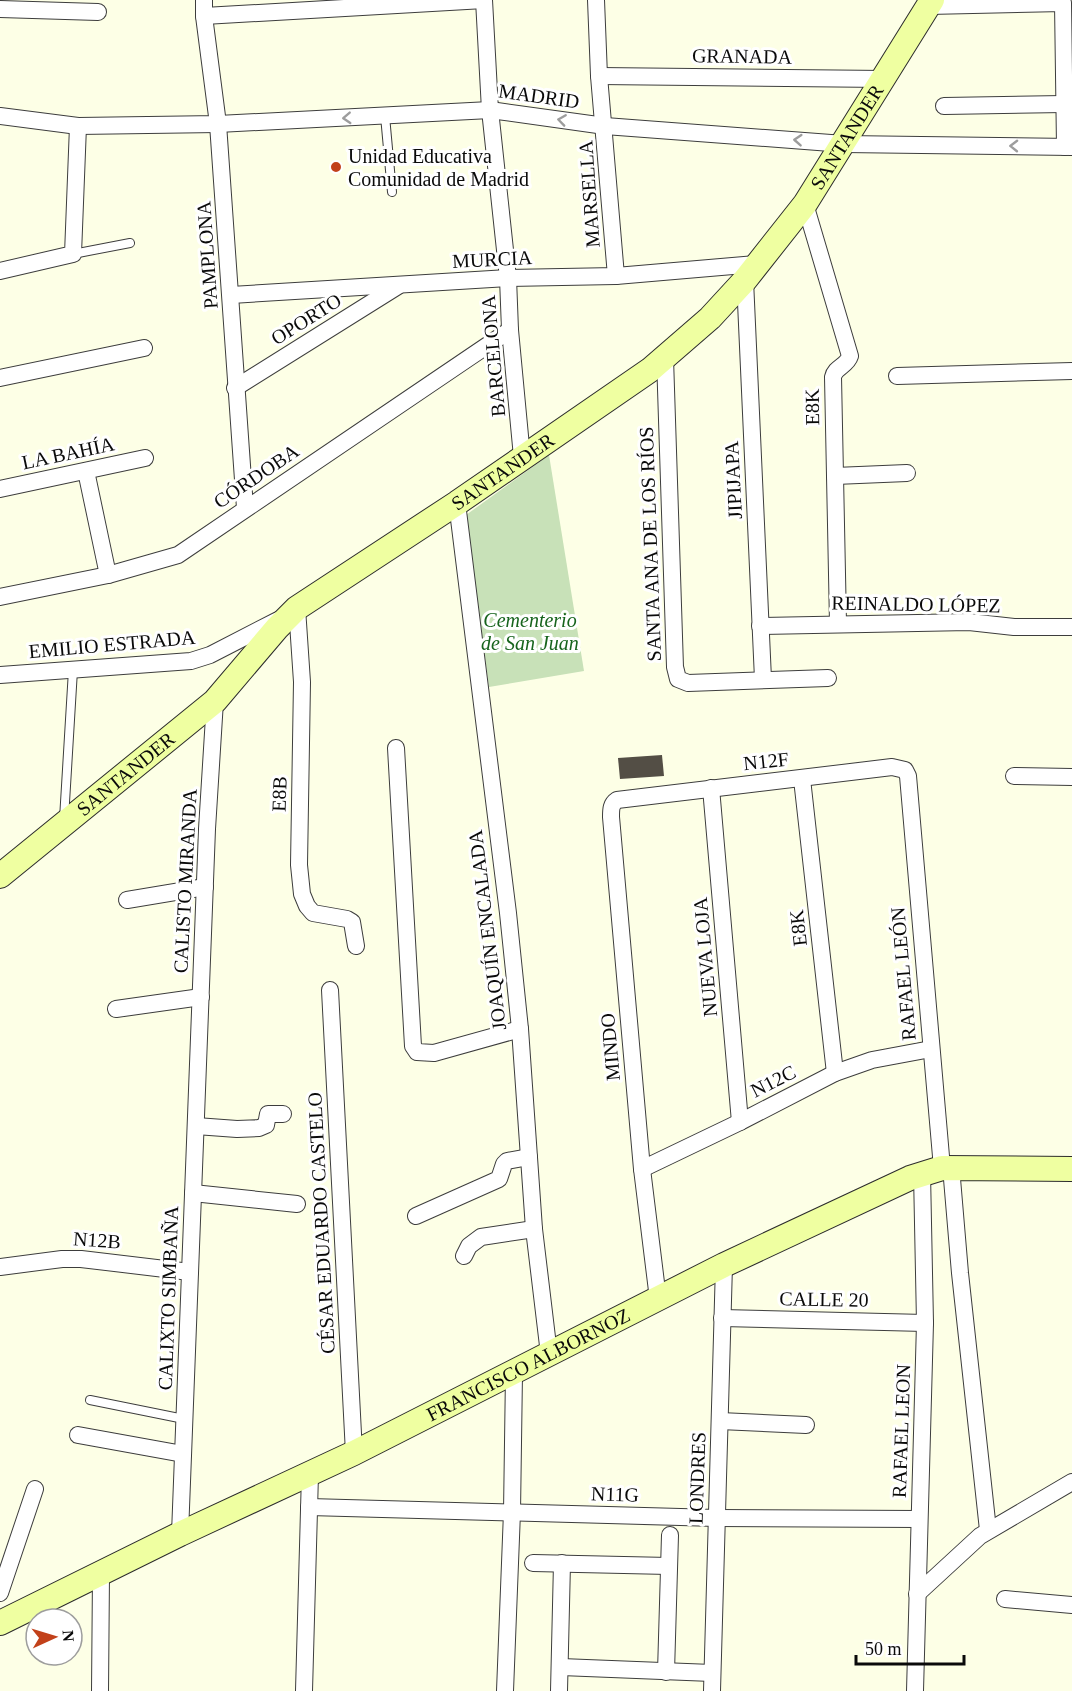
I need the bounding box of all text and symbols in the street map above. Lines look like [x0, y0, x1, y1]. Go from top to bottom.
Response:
street label: GRANADA [692, 44, 793, 68]
street label: MADRID [497, 79, 581, 113]
street label: SANTANDER [806, 80, 888, 193]
one-way arrow [342, 112, 351, 125]
one-way arrow [557, 114, 566, 126]
one-way arrow [793, 134, 802, 147]
street label: MARSELLA [574, 139, 604, 249]
one-way arrow [1009, 140, 1018, 152]
place label: Unidad Educativa Comunidad de Madrid [348, 145, 529, 190]
marker: Unidad Educativa Comunidad de Madrid [329, 160, 343, 174]
street label: PAMPLONA [192, 200, 222, 310]
street label: MURCIA [451, 246, 533, 272]
street label: OPORTO [267, 289, 345, 349]
street label: BARCELONA [477, 294, 509, 418]
street label: E8K [801, 388, 823, 426]
street label: SANTA ANA DE LOS RÍOS [635, 426, 665, 662]
street label: SANTANDER [447, 428, 559, 515]
street label: LA BAHÍA [20, 432, 117, 474]
street label: CÓRDOBA [209, 438, 303, 512]
street label: JIPIJAPA [720, 440, 746, 520]
street label: REINALDO LÓPEZ [831, 591, 1001, 616]
park label: Cementerio de San Juan [481, 609, 579, 654]
street label: EMILIO ESTRADA [28, 626, 197, 662]
street label: SANTANDER [72, 727, 179, 820]
street label: N12F [742, 748, 790, 774]
street label: E8B [267, 776, 291, 812]
street label: CALISTO MIRANDA [169, 788, 201, 974]
street label: JOAQUÍN ENCALADA [464, 828, 510, 1031]
street label: NUEVA LOJA [689, 896, 721, 1018]
street label: RAFAEL LEÓN [885, 906, 920, 1042]
street label: E8K [785, 908, 811, 947]
street label: MINDO [596, 1012, 624, 1082]
street label: N12C [747, 1060, 799, 1102]
street label: CÉSAR EDUARDO CASTELO [303, 1091, 339, 1355]
street label: CALIXTO SIMBAÑA [153, 1205, 182, 1391]
street label: N12B [72, 1227, 122, 1253]
street label: CALLE 20 [779, 1287, 869, 1311]
street label: FRANCISCO ALBORNOZ [423, 1304, 633, 1425]
street label: RAFAEL LEON [888, 1364, 914, 1498]
street label: LONDRES [684, 1432, 710, 1524]
street label: N11G [591, 1482, 639, 1506]
north arrow [24, 1607, 84, 1667]
scale bar [856, 1628, 964, 1666]
text: N [60, 1630, 77, 1643]
text: 50 m [865, 1639, 902, 1659]

